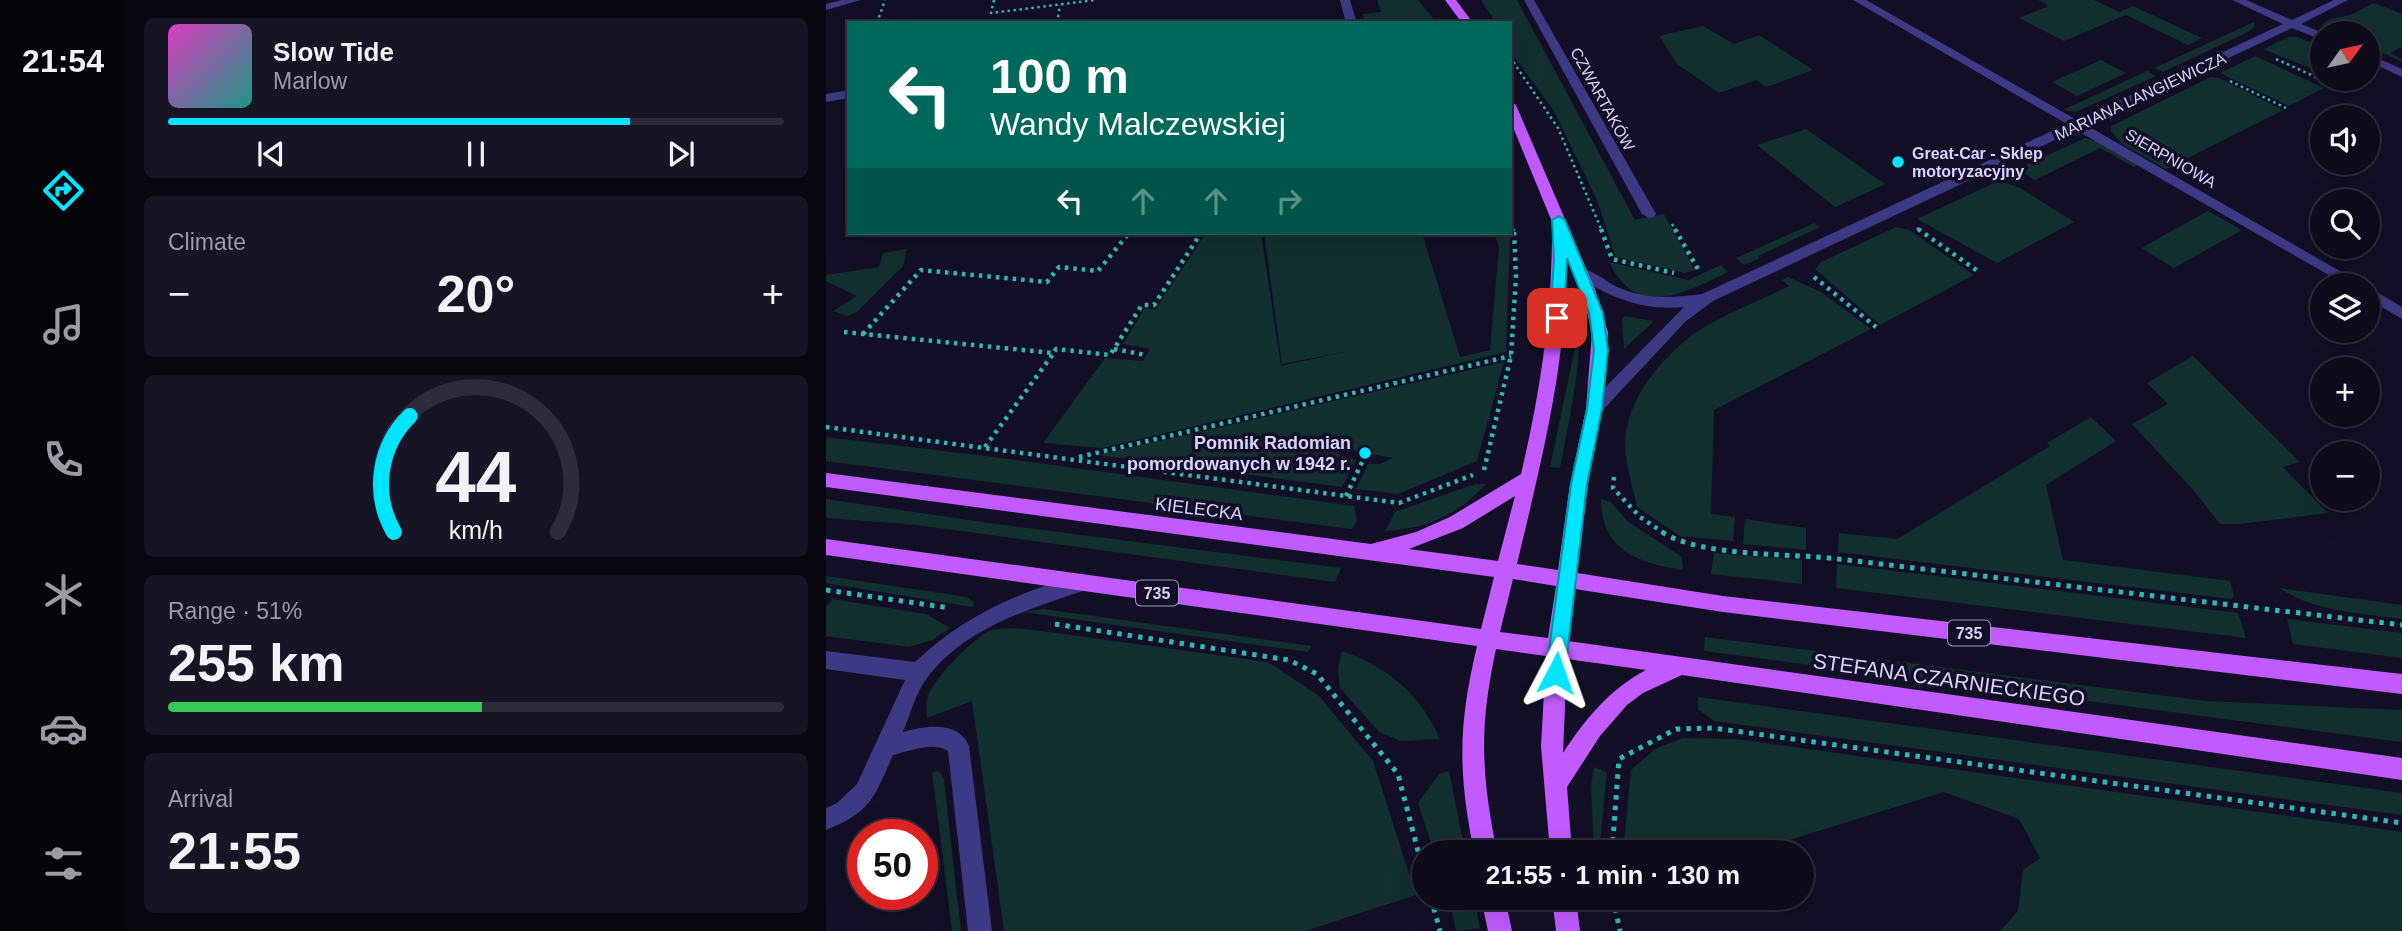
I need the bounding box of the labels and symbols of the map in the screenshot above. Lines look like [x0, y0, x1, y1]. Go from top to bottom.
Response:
north arrow [2310, 21, 2380, 91]
street label: CZWARTAKÓW [1567, 44, 1639, 155]
street label: MARIANA LANGIEWICZA [2052, 49, 2229, 144]
street label: SIERPNIOWA [2122, 126, 2219, 191]
place label: Great-Car - Sklep motoryzacyjny [1912, 145, 2043, 180]
marker: Great-Car - Sklep motoryzacyjny [1890, 154, 1906, 170]
pin [1527, 288, 1587, 348]
place label: Pomnik Radomian pomordowanych w 1942 r. [1127, 433, 1351, 474]
marker: Pomnik Radomian pomordowanych w 1942 r. [1357, 445, 1373, 461]
street label: KIELECKA [1154, 494, 1244, 524]
road number: 735 [1136, 580, 1178, 606]
road number: 735 [1948, 620, 1990, 646]
position arrow [1519, 636, 1593, 710]
street label: STEFANA CZARNIECKIEGO [1812, 649, 2086, 710]
speed limit sign: 50 [847, 819, 938, 910]

